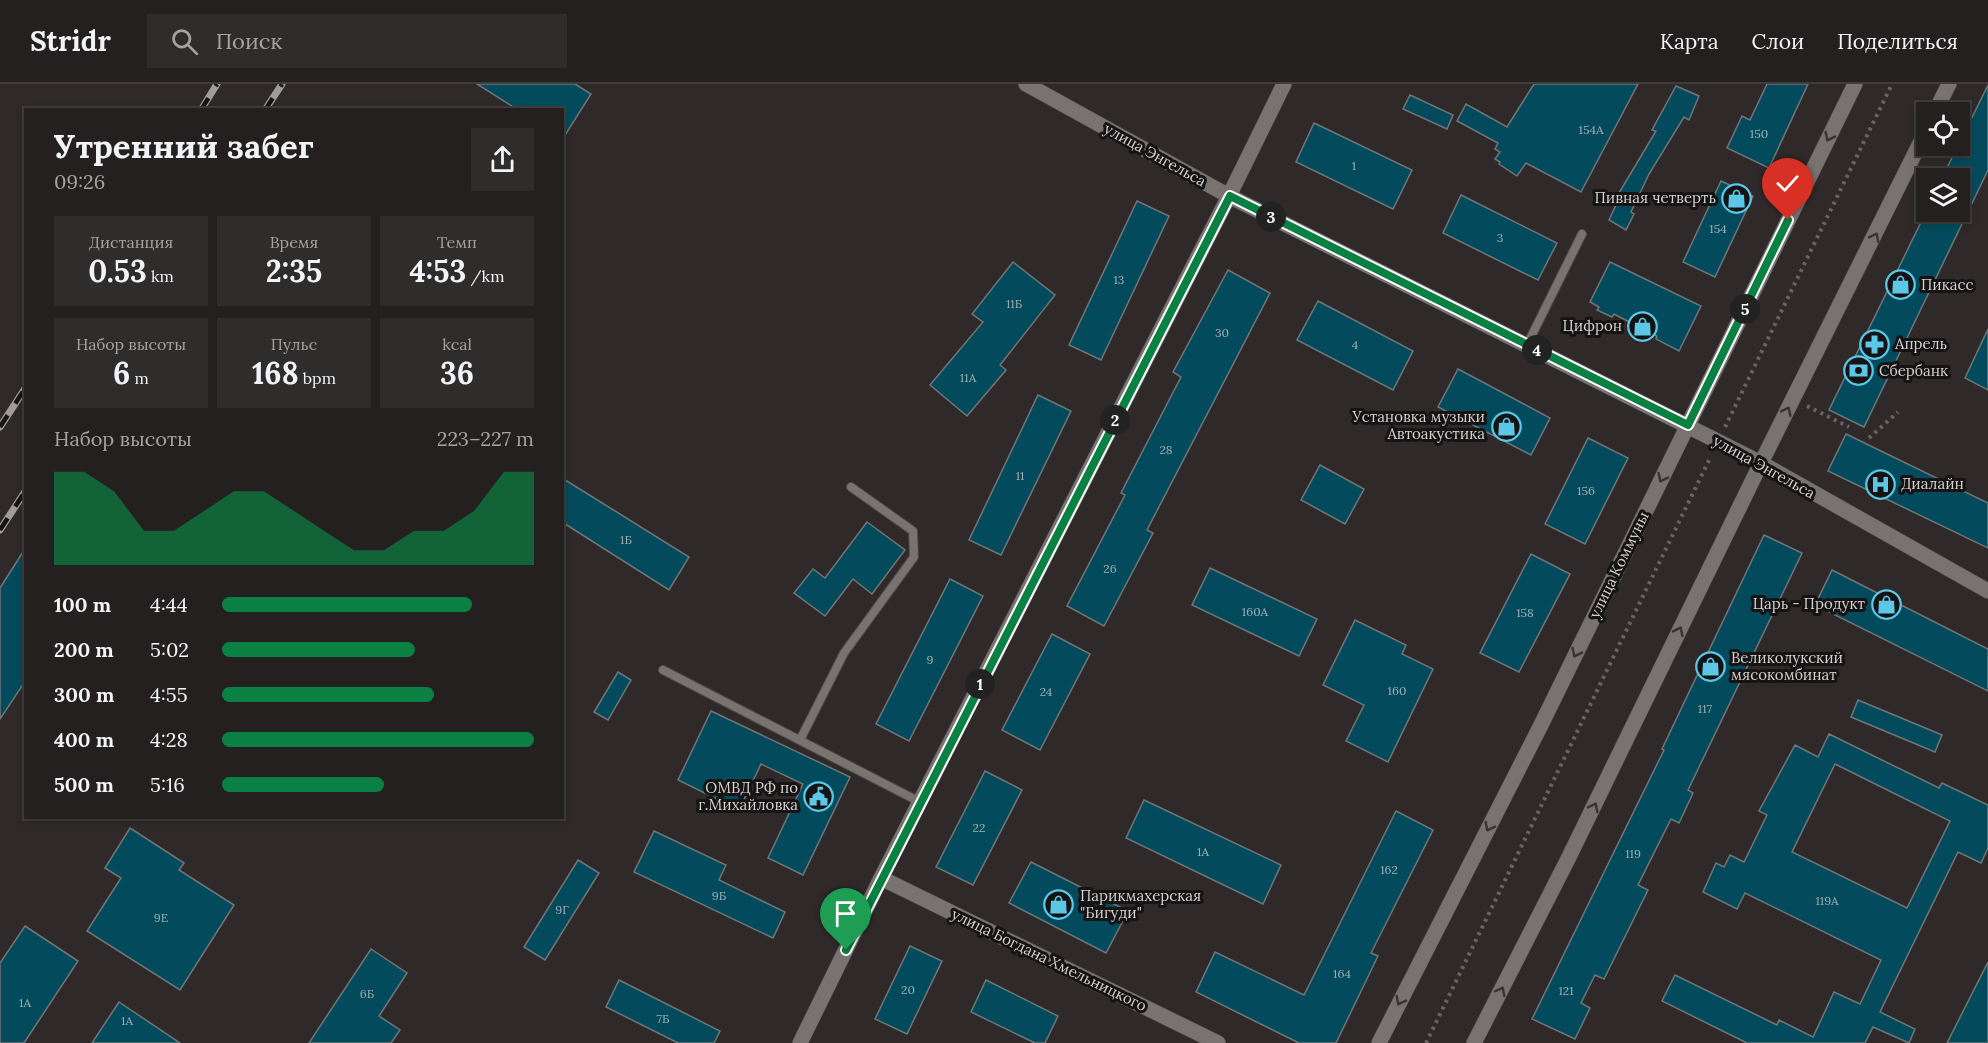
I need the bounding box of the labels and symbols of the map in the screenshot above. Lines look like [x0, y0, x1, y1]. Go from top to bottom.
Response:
street label: улица Энгельса [1101, 119, 1210, 191]
house number: 154А [1579, 122, 1604, 137]
house number: 150 [1750, 126, 1768, 141]
one-way arrow [1825, 130, 1837, 141]
house number: 1 [1352, 158, 1356, 173]
pin [1762, 158, 1813, 220]
shop icon: Пивная четверть [1721, 182, 1753, 214]
place label: Пивная четверть [1594, 188, 1716, 207]
pin: 3 [1256, 202, 1286, 232]
house number: 154 [1709, 221, 1727, 236]
house number: 3 [1497, 230, 1504, 245]
one-way arrow [1867, 232, 1879, 243]
shop icon: Пикасс [1884, 269, 1916, 301]
house number: 13 [1113, 272, 1125, 287]
place label: Пикасс [1921, 275, 1973, 294]
pin: 5 [1730, 294, 1760, 324]
house number: 11Б [1006, 296, 1022, 311]
shop icon: Цифрон [1627, 310, 1659, 342]
place label: Цифрон [1563, 316, 1622, 335]
house number: 30 [1215, 325, 1229, 340]
pharmacy icon: Апрель [1858, 328, 1890, 360]
place label: Апрель [1894, 334, 1947, 353]
pin: 4 [1522, 335, 1552, 365]
house number: 4 [1352, 337, 1359, 352]
bank icon: Сбербанк [1842, 355, 1874, 387]
place label: Сбербанк [1879, 361, 1948, 380]
house number: 11А [960, 370, 977, 385]
pin: 2 [1100, 405, 1130, 435]
one-way arrow [1779, 406, 1791, 417]
place label: Установка музыки Автоакустика [1352, 407, 1485, 443]
shop icon: Установка музыки Автоакустика [1490, 410, 1522, 442]
street label: улица Энгельса [1710, 431, 1819, 503]
house number: 28 [1159, 442, 1173, 457]
house number: 11 [1016, 468, 1024, 483]
hospital icon: Диалайн [1864, 468, 1896, 500]
one-way arrow [1658, 471, 1670, 482]
place label: Диалайн [1901, 474, 1964, 493]
house number: 156 [1577, 483, 1595, 498]
street label: улица Коммуны [1584, 508, 1653, 621]
house number: 1Б [620, 532, 632, 547]
house number: 26 [1103, 561, 1117, 576]
shop icon: Царь - Продукт [1870, 588, 1902, 620]
place label: Царь - Продукт [1753, 594, 1866, 613]
house number: 160А [1242, 604, 1269, 619]
house number: 158 [1516, 605, 1534, 620]
one-way arrow [1672, 627, 1684, 638]
one-way arrow [1572, 646, 1584, 657]
place label: Великолукский мясокомбинат [1731, 648, 1843, 684]
shop icon: Великолукский мясокомбинат [1694, 651, 1726, 683]
house number: 9 [927, 652, 934, 667]
pin: 1 [965, 669, 995, 699]
house number: 160 [1388, 683, 1406, 698]
house number: 24 [1040, 684, 1053, 699]
house number: 117 [1698, 701, 1713, 716]
place label: ОМВД РФ по г.Михайловка [698, 778, 798, 814]
public building icon: ОМВД РФ по г.Михайловка [803, 781, 835, 813]
one-way arrow [1587, 802, 1598, 813]
house number: 22 [973, 820, 985, 835]
one-way arrow [1485, 821, 1496, 831]
house number: 1А [1197, 844, 1209, 859]
house number: 119 [1625, 846, 1641, 861]
house number: 162 [1380, 862, 1398, 877]
place label: Парикмахерская "Бигуди" [1080, 886, 1201, 922]
house number: 9Б [712, 888, 726, 903]
pin [820, 888, 871, 950]
shop icon: Парикмахерская "Бигуди" [1043, 889, 1075, 921]
house number: 119А [1815, 893, 1839, 908]
house number: 9Г [555, 902, 569, 917]
street label: улица Богдана Хмельницкого [949, 904, 1150, 1015]
house number: 9Е [154, 910, 168, 925]
house number: 164 [1333, 966, 1351, 981]
house number: 20 [901, 982, 915, 997]
house number: 121 [1558, 983, 1574, 998]
house number: 6Б [360, 986, 374, 1001]
one-way arrow [1494, 987, 1505, 997]
one-way arrow [1396, 994, 1408, 1005]
house number: 1А [19, 995, 31, 1010]
house number: 7Б [657, 1011, 670, 1026]
house number: 1А [121, 1013, 133, 1028]

